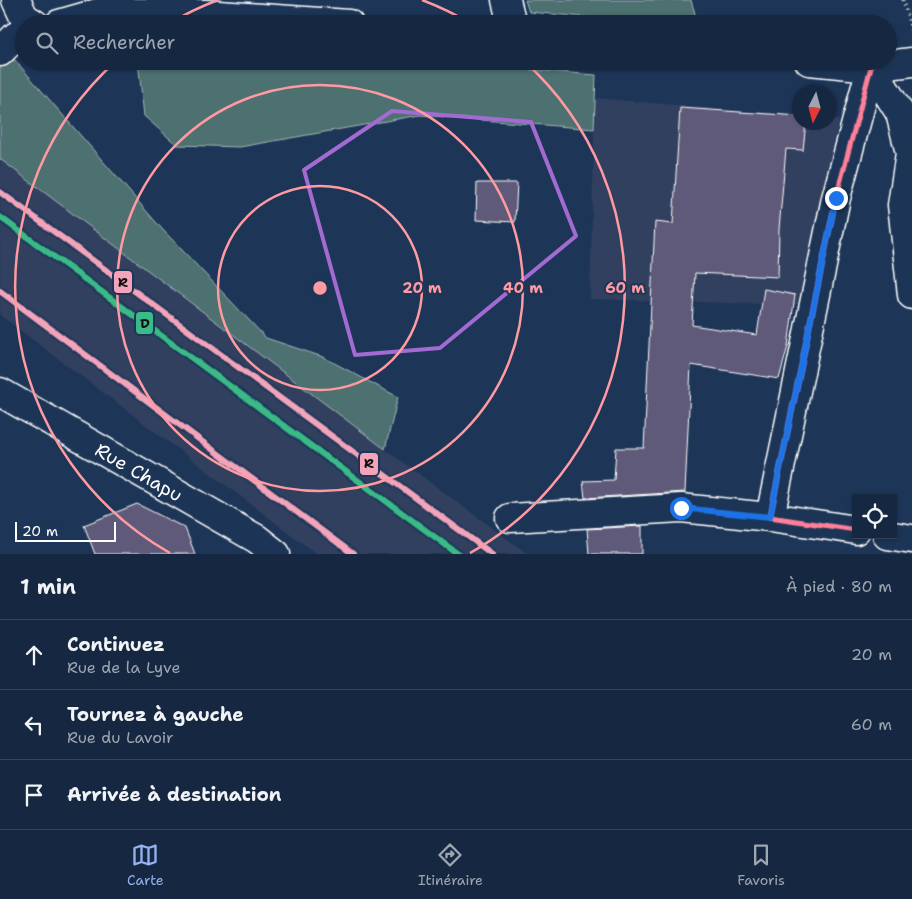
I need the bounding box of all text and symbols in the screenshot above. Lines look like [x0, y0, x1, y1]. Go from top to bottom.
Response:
search box [15, 15, 897, 70]
icon: search [33, 29, 61, 57]
text: Rechercher [73, 30, 176, 55]
north arrow [792, 85, 837, 130]
route end [825, 187, 848, 210]
line badge: R [113, 270, 133, 294]
text: R [118, 273, 129, 291]
text: 20 m [402, 278, 442, 298]
text: 40 m [503, 278, 543, 298]
text: 60 m [605, 278, 645, 298]
centre of rings [311, 279, 329, 297]
line badge: D [135, 311, 154, 335]
text: D [140, 314, 150, 332]
street label: Rue Chapu [90, 437, 187, 508]
line badge: R [359, 452, 379, 476]
text: R [364, 454, 375, 472]
map controls [852, 494, 897, 539]
button: locate [852, 494, 897, 539]
route start [670, 497, 693, 520]
scale bar [15, 519, 116, 542]
text: 20 m [22, 522, 58, 540]
text: 1 min [20, 573, 76, 601]
text: À pied · 80 m [786, 576, 892, 597]
text: Continuez [67, 632, 165, 657]
icon: ahead [20, 641, 48, 669]
text: 20 m [851, 644, 892, 665]
text: Rue de la Lyve [67, 657, 181, 678]
text: Tournez à gauche [67, 702, 244, 727]
icon: left [20, 711, 48, 739]
text: 60 m [851, 714, 892, 735]
text: Rue du Lavoir [67, 727, 174, 748]
icon: arrive [20, 781, 48, 809]
text: Arrivée à destination [67, 782, 281, 807]
tab: Carte [127, 841, 164, 889]
tab: Itinéraire [418, 841, 483, 889]
tab: Favoris [737, 841, 785, 889]

